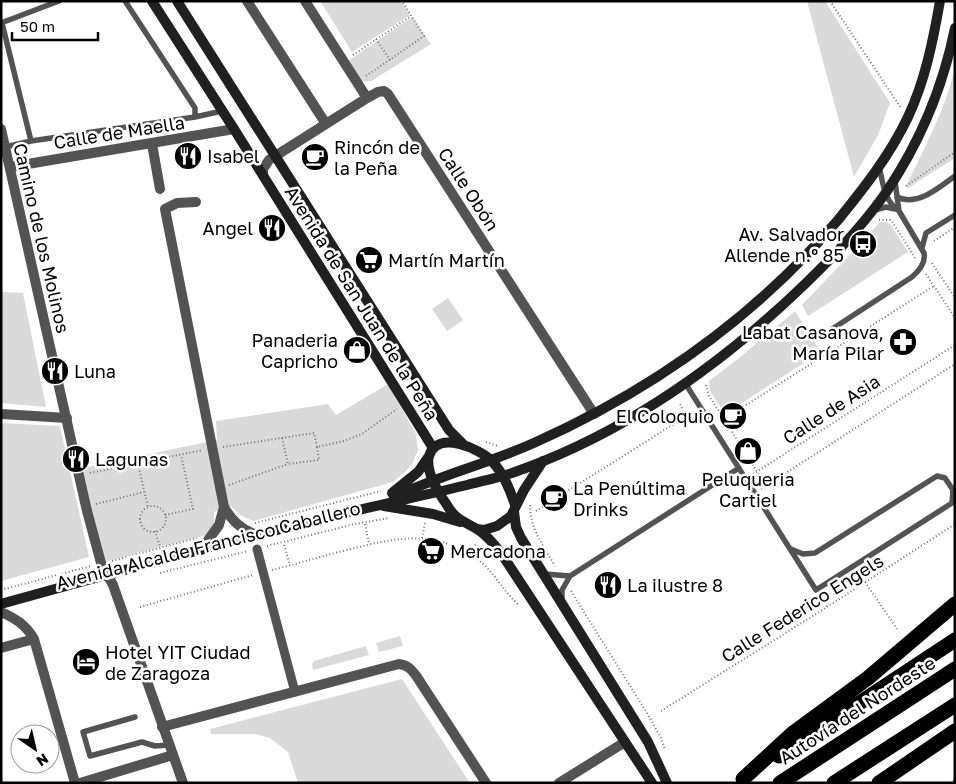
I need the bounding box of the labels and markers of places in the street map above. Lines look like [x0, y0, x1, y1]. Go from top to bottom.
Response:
place label: Rincón de la Peña [334, 136, 420, 179]
restaurant icon: Isabel [173, 141, 203, 171]
cafe icon: Rincón de la Peña [300, 142, 330, 172]
place label: Isabel [207, 145, 260, 167]
restaurant icon: Angel [257, 213, 287, 243]
place label: Angel [203, 217, 253, 239]
place label: Av. Salvador Allende n.º 85 [724, 223, 844, 266]
bus stop icon: Av. Salvador Allende n.º 85 [848, 229, 878, 259]
supermarket icon: Martín Martín [354, 245, 384, 275]
place label: Martín Martín [388, 249, 505, 271]
place label: Labat Casanova, María Pilar [742, 321, 884, 364]
pharmacy icon: Labat Casanova, María Pilar [888, 327, 918, 357]
place label: Panaderia Capricho [251, 329, 338, 372]
shop icon: Panaderia Capricho [342, 335, 372, 365]
restaurant icon: Luna [40, 356, 70, 386]
place label: Luna [74, 360, 116, 382]
cafe icon: El Coloquio [718, 401, 748, 431]
place label: El Coloquio [616, 405, 714, 427]
shop icon: Peluqueria Cartiel [733, 436, 763, 466]
restaurant icon: Lagunas [61, 444, 91, 474]
place label: Lagunas [95, 448, 168, 470]
place label: Peluqueria Cartiel [701, 468, 795, 511]
place label: La Penúltima Drinks [573, 477, 686, 520]
cafe icon: La Penúltima Drinks [539, 483, 569, 513]
supermarket icon: Mercadona [416, 536, 446, 566]
place label: Mercadona [450, 540, 546, 562]
restaurant icon: La ilustre 8 [593, 570, 623, 600]
place label: La ilustre 8 [627, 574, 723, 596]
place label: Hotel YIT Ciudad de Zaragoza [105, 641, 250, 684]
hotel icon: Hotel YIT Ciudad de Zaragoza [71, 647, 101, 677]

